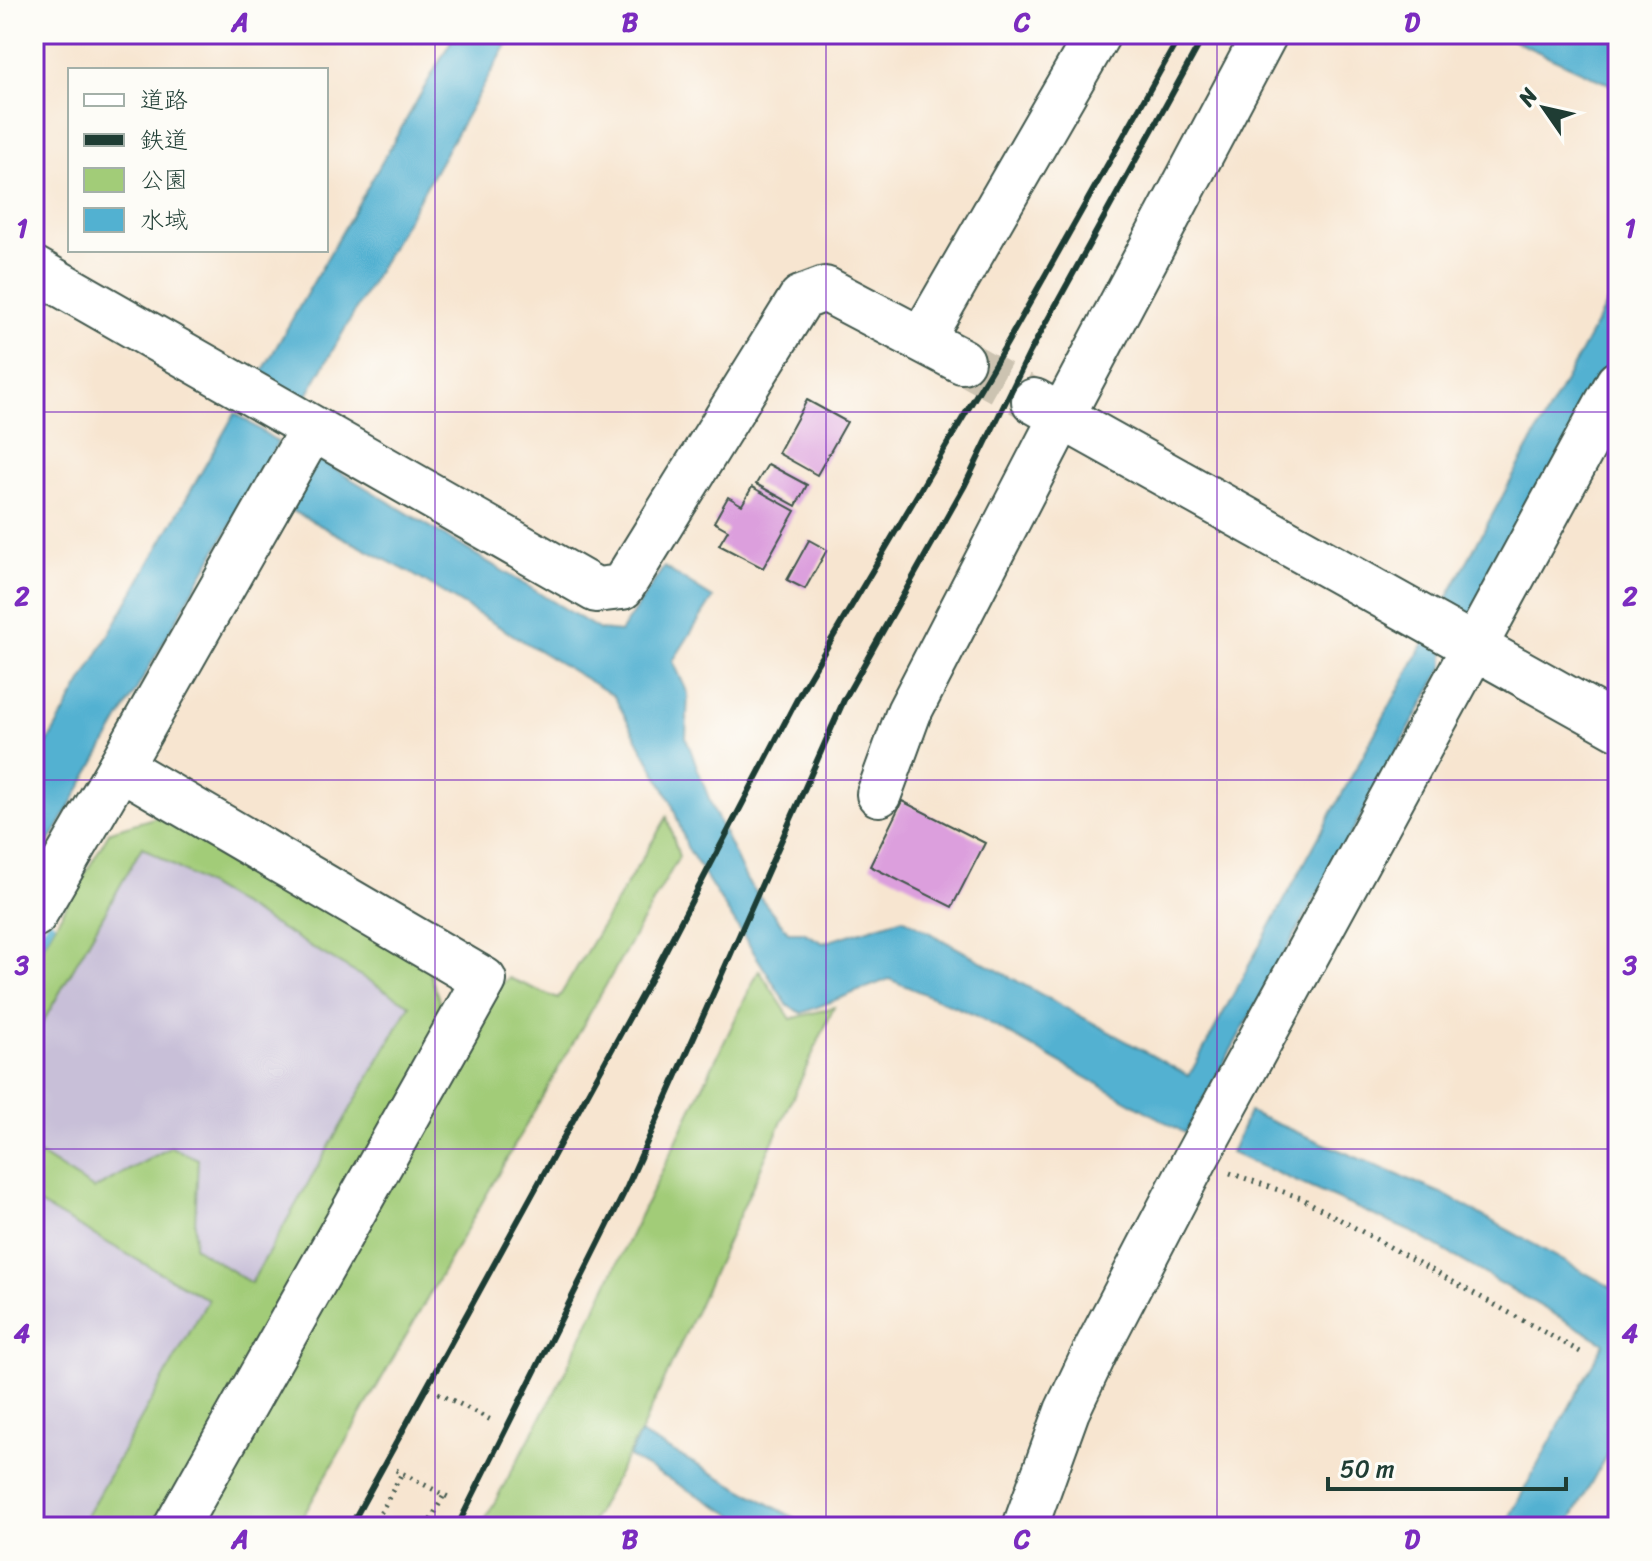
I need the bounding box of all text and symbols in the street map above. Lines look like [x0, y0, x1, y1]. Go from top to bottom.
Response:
text: A [230, 0, 249, 45]
text: B [622, 0, 639, 45]
text: C [1013, 0, 1031, 45]
text: D [1404, 0, 1420, 45]
legend [68, 68, 328, 252]
north arrow [1504, 68, 1584, 148]
text: 道路 [140, 79, 188, 121]
text: N [1507, 79, 1549, 115]
text: 鉄道 [140, 119, 188, 161]
text: 公園 [140, 159, 188, 201]
text: 水域 [140, 199, 188, 241]
text: 1 [16, 205, 28, 251]
text: 1 [1624, 205, 1636, 251]
text: 2 [13, 573, 30, 619]
text: 2 [1621, 573, 1638, 619]
text: 3 [14, 942, 30, 988]
text: 3 [1622, 942, 1638, 988]
text: 4 [14, 1310, 30, 1356]
text: 4 [1622, 1310, 1638, 1356]
scale bar [1328, 1441, 1566, 1491]
text: 50 m [1340, 1448, 1395, 1490]
text: A [230, 1516, 249, 1561]
text: B [622, 1516, 639, 1561]
text: C [1013, 1516, 1031, 1561]
text: D [1404, 1516, 1420, 1561]

